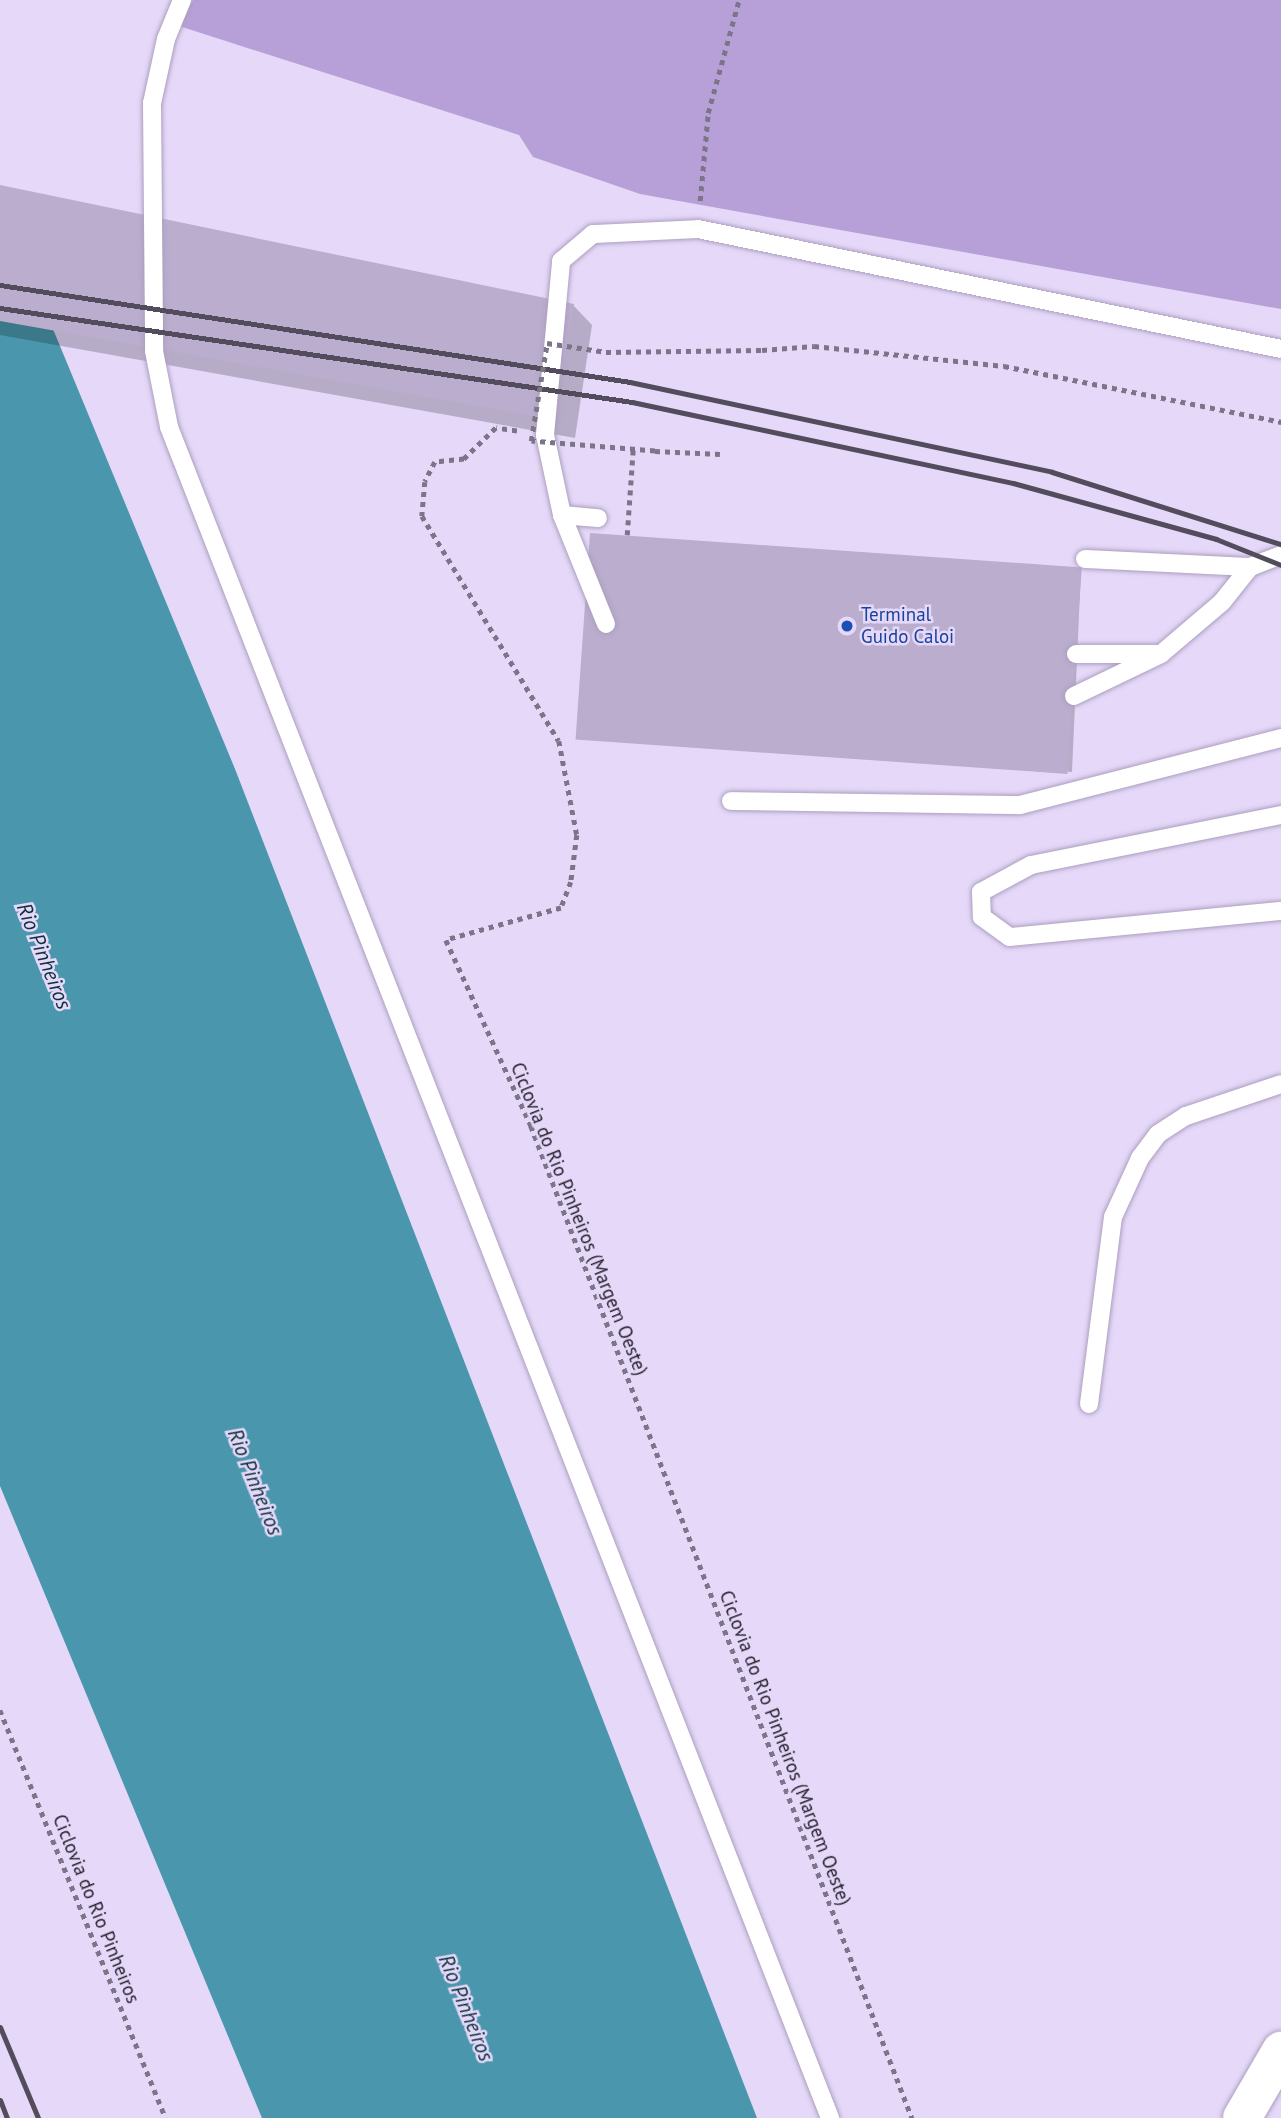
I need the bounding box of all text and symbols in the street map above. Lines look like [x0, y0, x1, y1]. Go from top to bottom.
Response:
place label: Terminal Guido Caloi [861, 604, 954, 648]
marker: Terminal Guido Caloi [839, 618, 855, 634]
water label: Rio Pinheiros [11, 899, 77, 1013]
street label: Ciclovia do Rio Pinheiros (Margem Oeste) [506, 1059, 652, 1379]
water label: Rio Pinheiros [222, 1425, 288, 1539]
street label: Ciclovia do Rio Pinheiros (Margem Oeste) [714, 1587, 856, 1909]
street label: Ciclovia do Rio Pinheiros [48, 1811, 144, 2007]
water label: Rio Pinheiros [433, 1951, 499, 2065]

